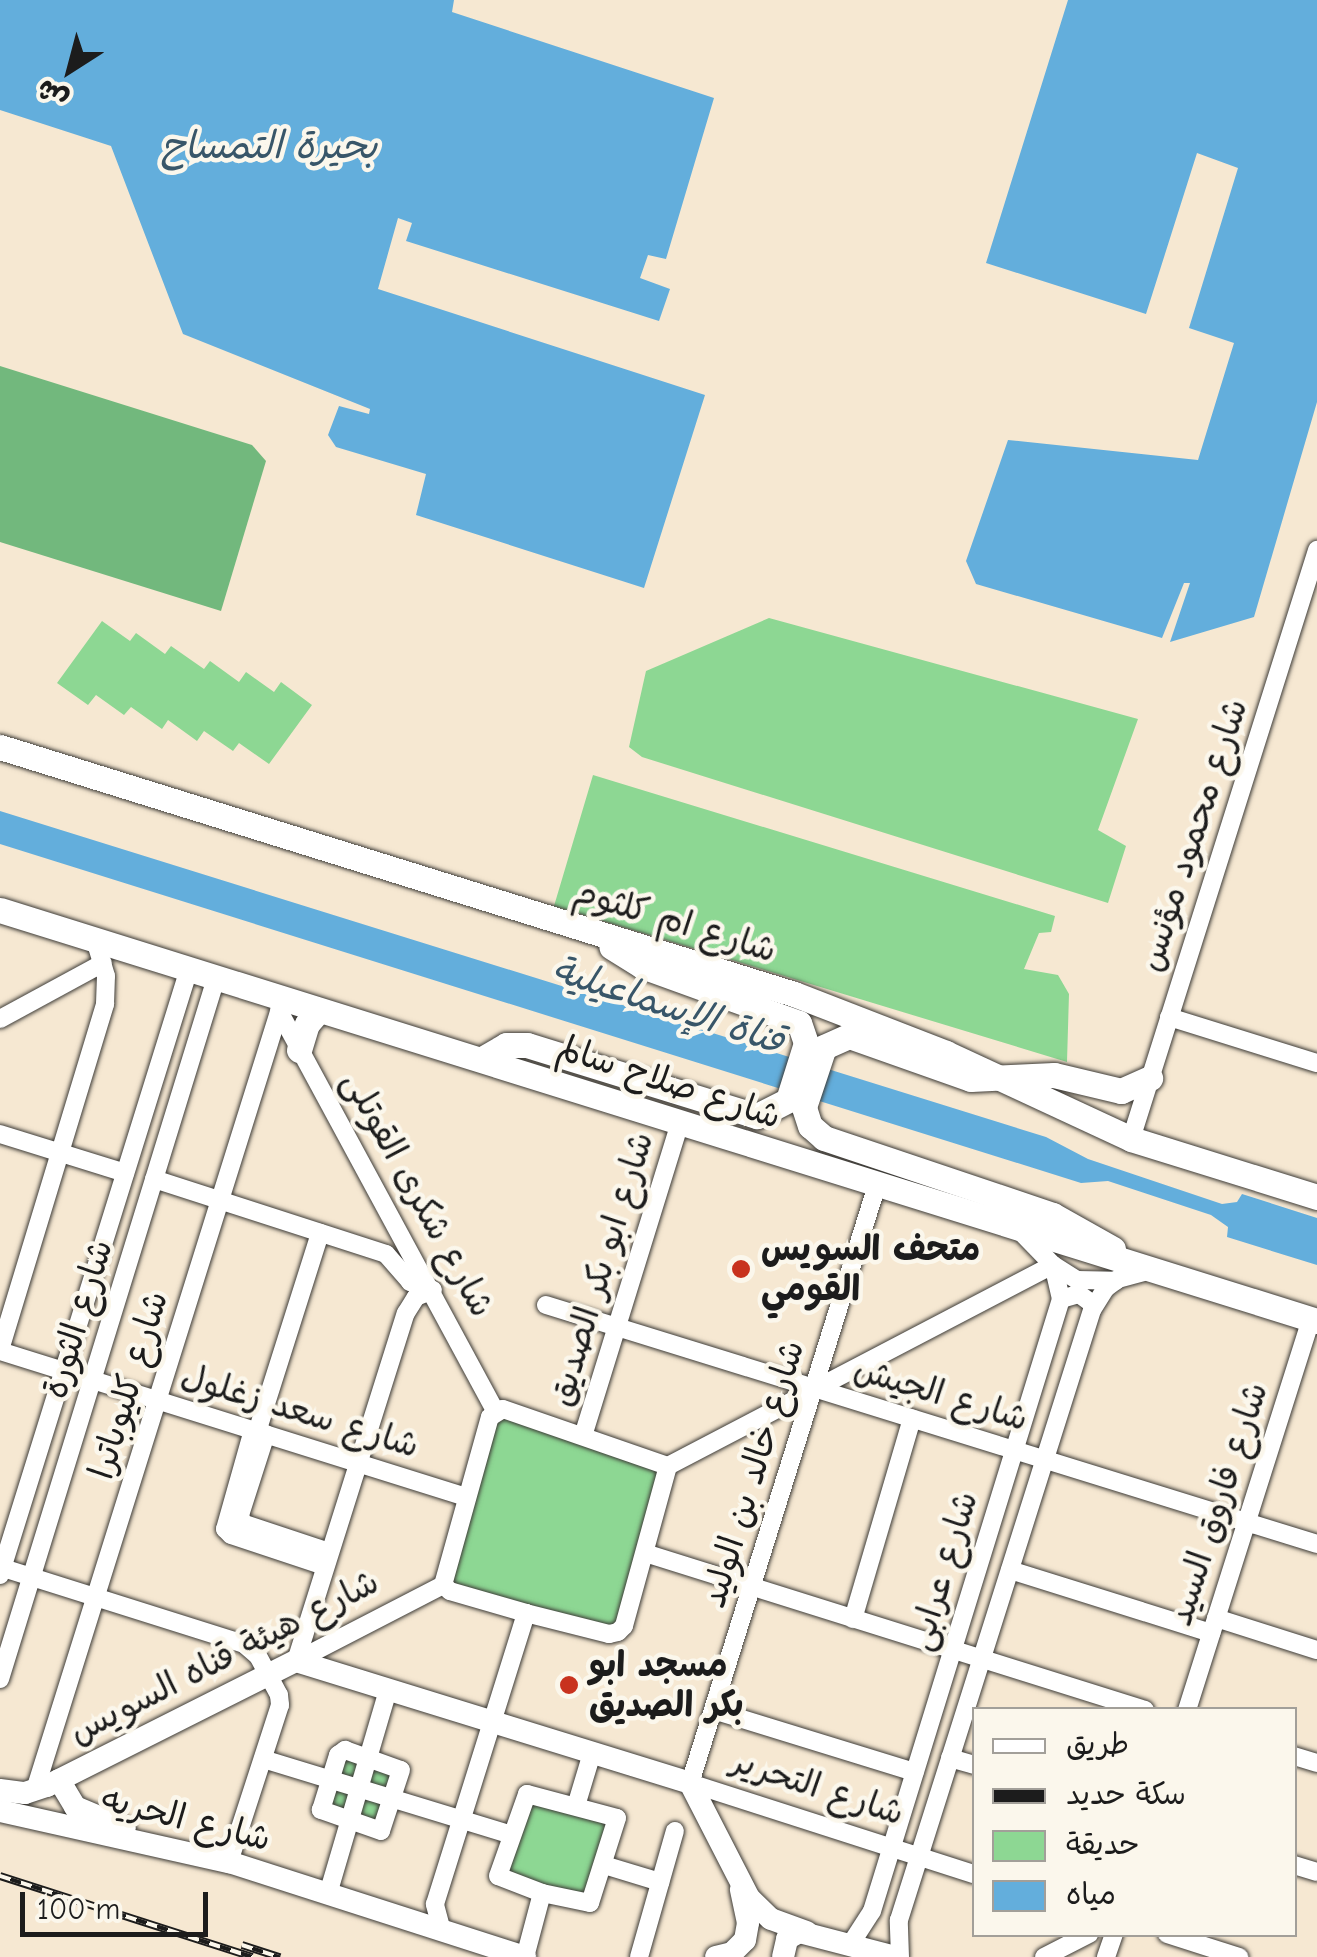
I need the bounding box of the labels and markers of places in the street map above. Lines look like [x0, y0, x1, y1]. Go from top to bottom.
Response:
place label: متحف السويس القومي [761, 1228, 980, 1310]
marker: متحف السويس القومي [730, 1258, 752, 1280]
place label: مسجد ابو بكر الصديق [589, 1644, 744, 1726]
marker: مسجد ابو بكر الصديق [558, 1674, 580, 1696]

